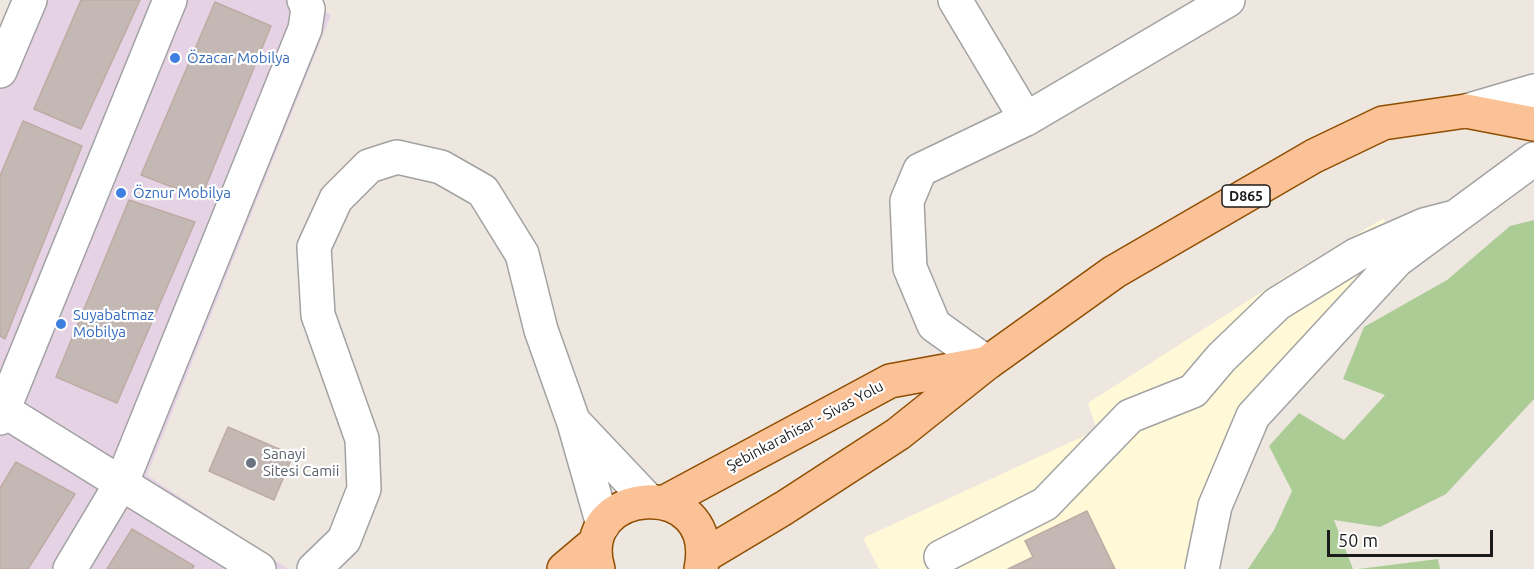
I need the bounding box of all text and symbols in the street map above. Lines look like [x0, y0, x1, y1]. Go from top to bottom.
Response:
place label: Özacar Mobilya [187, 49, 290, 67]
marker: Özacar Mobilya [168, 51, 182, 65]
place label: Öznur Mobilya [133, 184, 231, 202]
road number: D865 [1222, 185, 1270, 207]
marker: Öznur Mobilya [114, 186, 128, 200]
place label: Suyabatmaz Mobilya [73, 306, 154, 341]
marker: Suyabatmaz Mobilya [54, 317, 68, 331]
street label: Şebinkarahisar - Sivas Yolu [724, 377, 886, 475]
place label: Sanayi Sitesi Camii [263, 445, 339, 480]
marker: Sanayi Sitesi Camii [244, 456, 258, 470]
scale bar [1330, 518, 1496, 556]
text: 50 m [1338, 530, 1378, 550]

